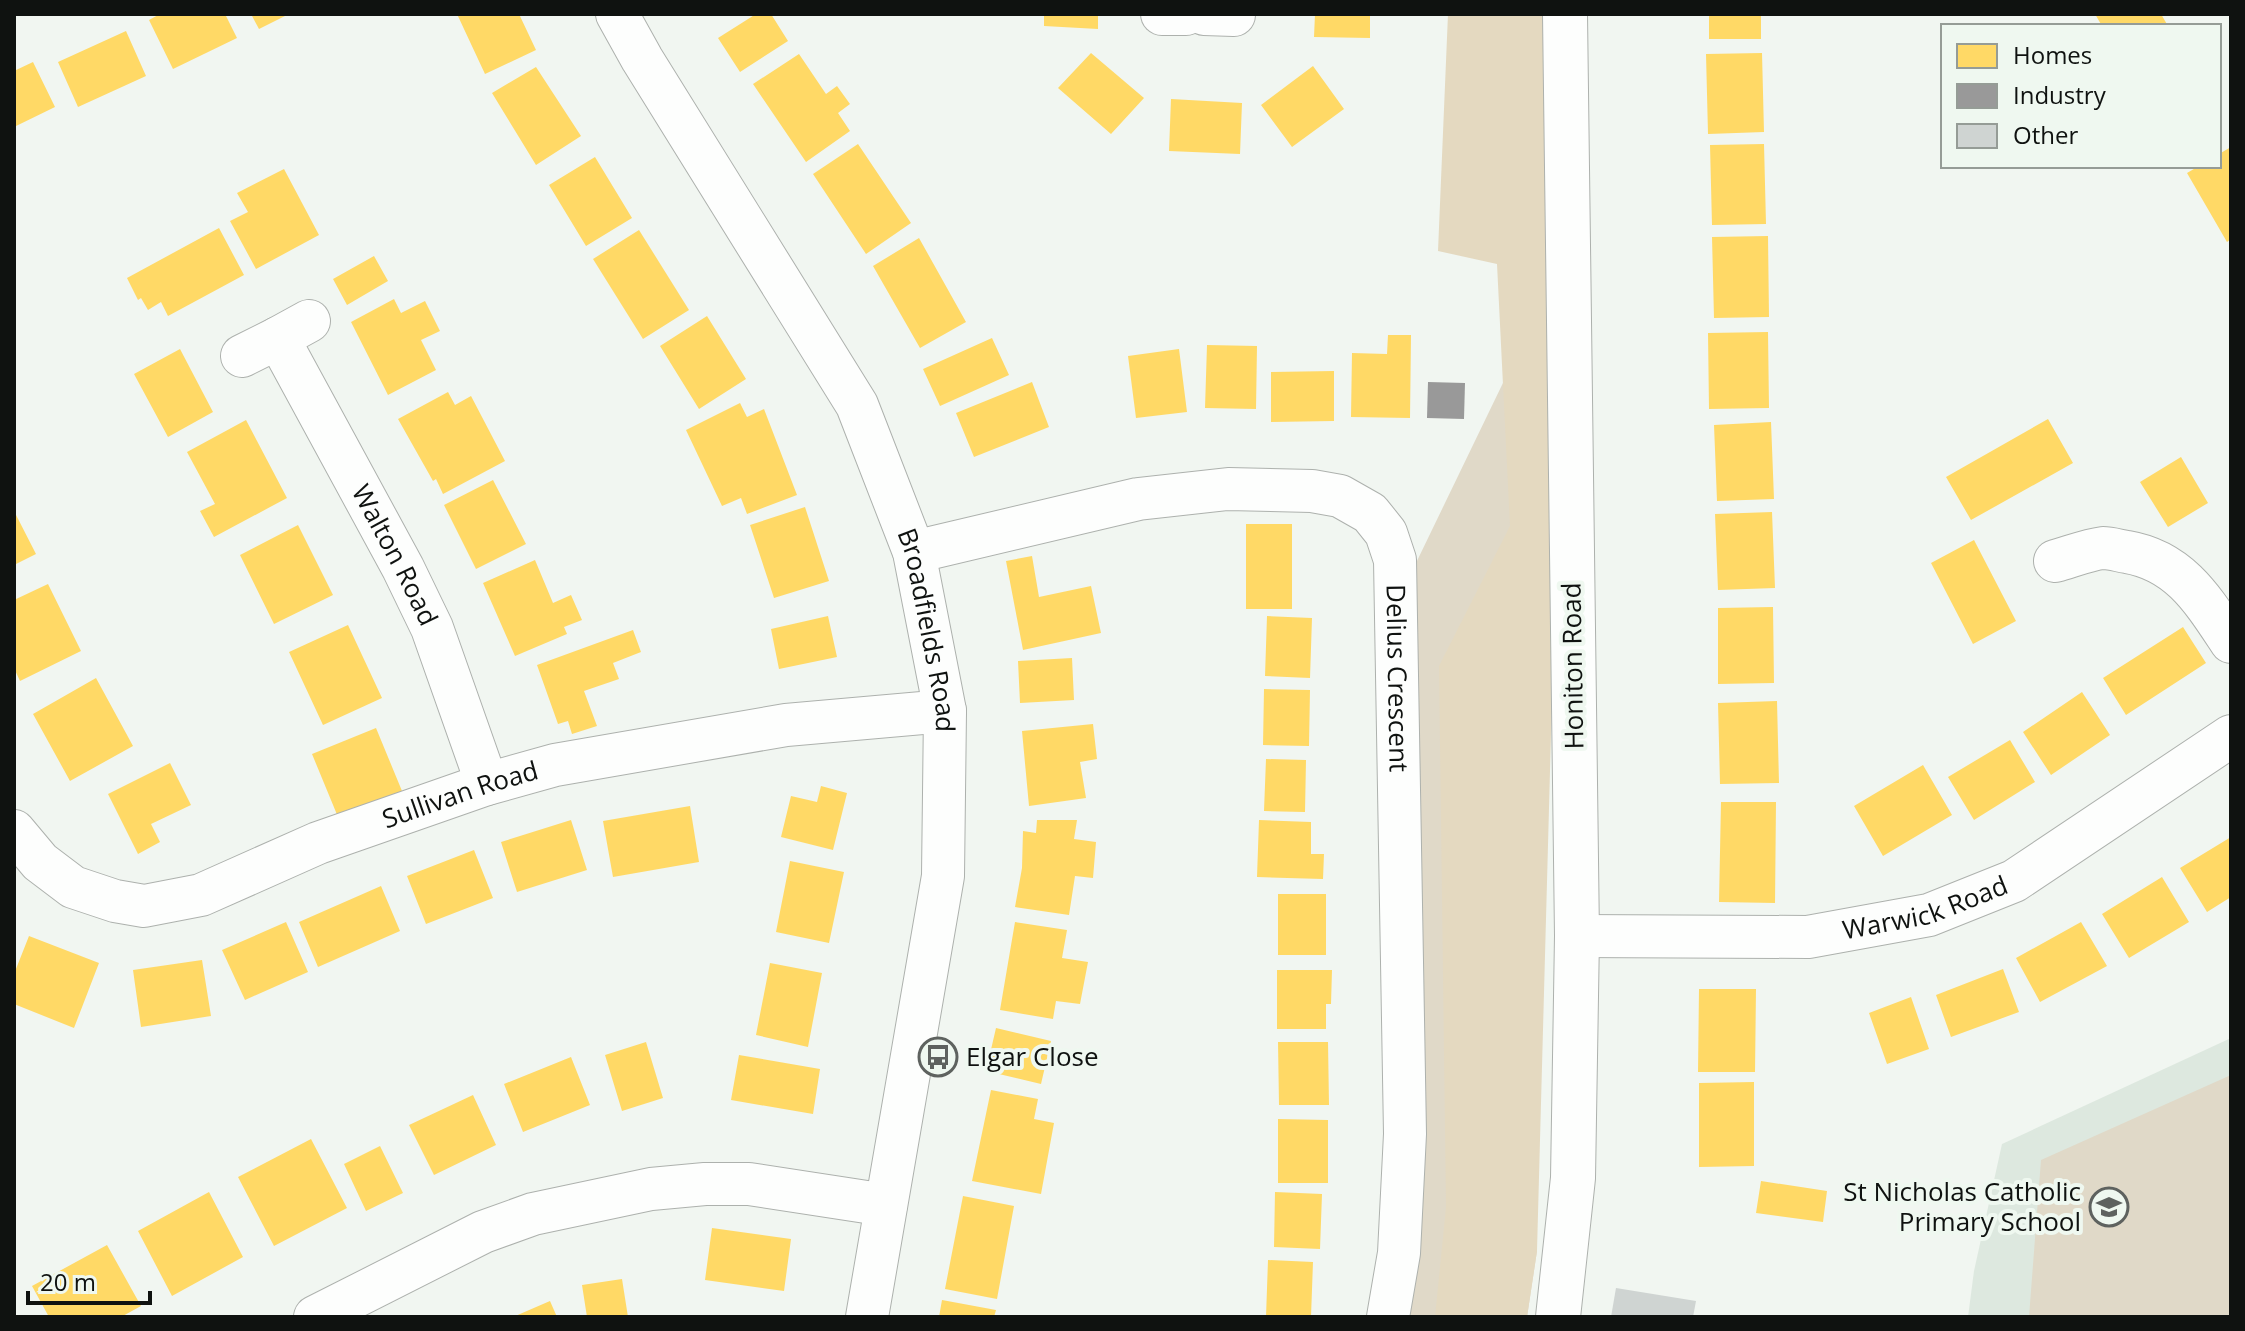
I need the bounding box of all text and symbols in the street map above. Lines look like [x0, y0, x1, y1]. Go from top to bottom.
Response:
legend [1941, 24, 2221, 168]
text: Homes [2013, 38, 2092, 71]
text: Industry [2013, 78, 2107, 111]
text: Other [2013, 118, 2078, 151]
street label: Walton Road [344, 478, 447, 631]
street label: Broadfields Road [889, 523, 965, 732]
street label: Honiton Road [1553, 582, 1591, 750]
street label: Delius Crescent [1378, 584, 1418, 773]
street label: Sullivan Road [377, 752, 542, 836]
street label: Warwick Road [1840, 866, 2013, 947]
bus stop icon: Elgar Close [917, 1036, 959, 1078]
place label: Elgar Close [966, 1038, 1099, 1074]
place label: St Nicholas Catholic Primary School [1843, 1173, 2081, 1239]
school or university icon: St Nicholas Catholic Primary School [2088, 1186, 2130, 1228]
scale bar [28, 1255, 150, 1305]
text: 20 m [40, 1265, 96, 1298]

